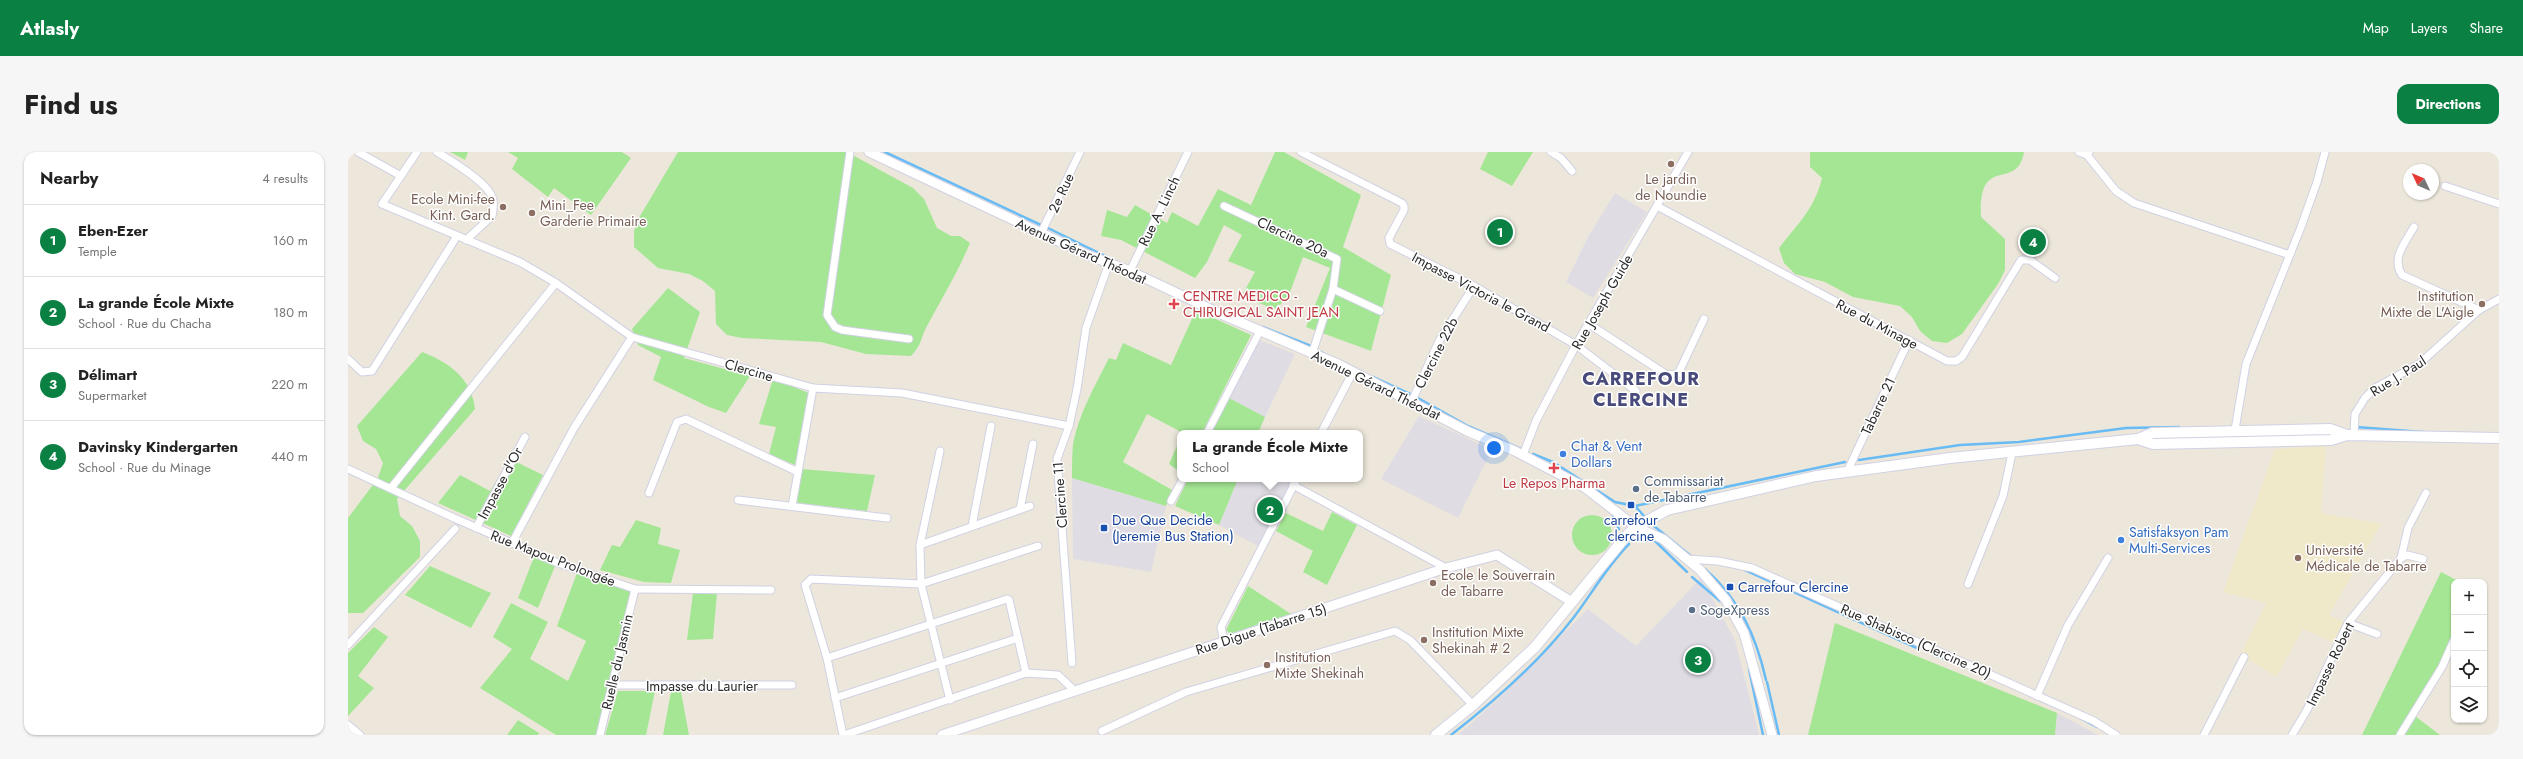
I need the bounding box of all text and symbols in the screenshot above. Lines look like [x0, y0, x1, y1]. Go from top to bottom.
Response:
text: Atlasly [20, 15, 79, 42]
text: Map [2363, 18, 2389, 38]
text: Layers [2411, 18, 2447, 38]
text: Share [2469, 18, 2503, 38]
text: Find us [24, 84, 118, 125]
button: Directions [2397, 84, 2499, 124]
marker: Le jardin de Noundie [1666, 159, 1676, 169]
north arrow [2403, 164, 2439, 200]
text: Nearby [40, 166, 98, 190]
text: 4 results [262, 169, 308, 188]
place label: Le jardin de Noundie [1635, 169, 1707, 205]
street label: 2e Rue [1043, 170, 1079, 216]
street label: Rue A. Linch [1133, 172, 1185, 250]
place label: Ecole Mini-fee Kint. Gard. [411, 189, 495, 225]
place label: Mini_Fee Garderie Primaire [540, 195, 646, 231]
marker: Ecole Mini-fee Kint. Gard. [498, 202, 508, 212]
marker: Mini_Fee Garderie Primaire [527, 208, 537, 218]
street label: Clercine 20a [1254, 212, 1332, 262]
street label: Avenue Gérard Théodat [1012, 213, 1150, 289]
pin: 1 [1487, 217, 1513, 247]
text: Eben-Ezer [78, 220, 148, 242]
pin: 4 [2020, 227, 2046, 257]
text: 1 [50, 231, 56, 250]
text: 160 m [273, 231, 308, 250]
text: Temple [78, 242, 117, 261]
street label: Impasse Victoria le Grand [1408, 247, 1554, 337]
street label: Rue Joseph Guide [1567, 251, 1637, 353]
place label: CENTRE MEDICO - CHIRUGICAL SAINT JEAN [1183, 286, 1339, 322]
place label: Institution Mixte de L'Aigle [2381, 286, 2474, 322]
text: La grande École Mixte [78, 292, 234, 314]
street label: Rue du Minage [1832, 294, 1922, 354]
marker: CENTRE MEDICO - CHIRUGICAL SAINT JEAN [1168, 298, 1180, 310]
marker: Institution Mixte de L'Aigle [2477, 299, 2487, 309]
text: 2 [49, 303, 57, 322]
text: 180 m [273, 303, 308, 322]
text: School · Rue du Chacha [78, 314, 211, 333]
street label: Clercine 22b [1409, 314, 1463, 392]
street label: Avenue Gérard Théodat [1308, 345, 1444, 425]
street label: Rue J. Paul [2366, 351, 2430, 401]
street label: Clercine [722, 354, 776, 386]
text: Délimart [78, 364, 137, 386]
district label: CARREFOUR CLERCINE [1582, 366, 1700, 413]
street label: Tabarre 21 [1856, 374, 1900, 438]
text: 3 [49, 375, 57, 394]
text: 220 m [271, 375, 308, 394]
text: Supermarket [78, 386, 147, 405]
popup [1177, 430, 1363, 482]
text: Davinsky Kindergarten [78, 436, 238, 458]
text: La grande École Mixte [1192, 436, 1348, 458]
place label: Chat & Vent Dollars [1571, 436, 1643, 472]
your location [1484, 438, 1504, 458]
street label: Impasse d'Or [473, 443, 528, 523]
text: 4 [48, 447, 58, 466]
text: 440 m [271, 447, 308, 466]
marker: Chat & Vent Dollars [1558, 449, 1568, 459]
text: School · Rue du Minage [78, 458, 211, 477]
text: School [1192, 458, 1229, 477]
street label: Clercine 11 [1048, 461, 1072, 529]
marker: Le Repos Pharma [1549, 463, 1559, 473]
place label: Commissariat de Tabarre [1644, 471, 1724, 507]
place label: Le Repos Pharma [1503, 473, 1605, 493]
marker: Commissariat de Tabarre [1631, 484, 1641, 494]
pin: 2 [1257, 495, 1283, 525]
marker: carrefour clercine [1626, 500, 1636, 510]
place label: Due Que Decide (Jeremie Bus Station) [1112, 510, 1234, 546]
place label: carrefour clercine [1604, 510, 1658, 546]
place label: Satisfaksyon Pam Multi-Services [2129, 522, 2229, 558]
marker: Due Que Decide (Jeremie Bus Station) [1099, 523, 1109, 533]
street label: Rue Mapou Prolongée [488, 525, 618, 591]
marker: Satisfaksyon Pam Multi-Services [2116, 535, 2126, 545]
place label: Université Médicale de Tabarre [2306, 540, 2427, 576]
marker: Université Médicale de Tabarre [2293, 553, 2303, 563]
place label: Ecole le Souverrain de Tabarre [1441, 565, 1555, 601]
place label: Carrefour Clercine [1738, 577, 1848, 597]
marker: Ecole le Souverrain de Tabarre [1428, 578, 1438, 588]
map controls [2451, 579, 2487, 723]
button: + [2451, 579, 2487, 615]
marker: Carrefour Clercine [1725, 582, 1735, 592]
street label: Rue Digue (Tabarre 15) [1193, 598, 1329, 660]
street label: Rue Shabisco (Clercine 20) [1838, 599, 1994, 683]
place label: SogeXpress [1700, 600, 1770, 620]
marker: SogeXpress [1687, 605, 1697, 615]
street label: Ruelle du Jasmin [596, 612, 638, 712]
button: − [2451, 615, 2487, 651]
street label: Impasse Robert [2301, 618, 2359, 709]
place label: Institution Mixte Shekinah # 2 [1432, 622, 1524, 658]
marker: Institution Mixte Shekinah # 2 [1419, 635, 1429, 645]
pin: 3 [1685, 645, 1711, 675]
place label: Institution Mixte Shekinah [1275, 647, 1364, 683]
button: locate [2451, 651, 2487, 687]
marker: Institution Mixte Shekinah [1262, 660, 1272, 670]
street label: Impasse du Laurier [646, 676, 758, 696]
button: layers [2451, 687, 2487, 723]

